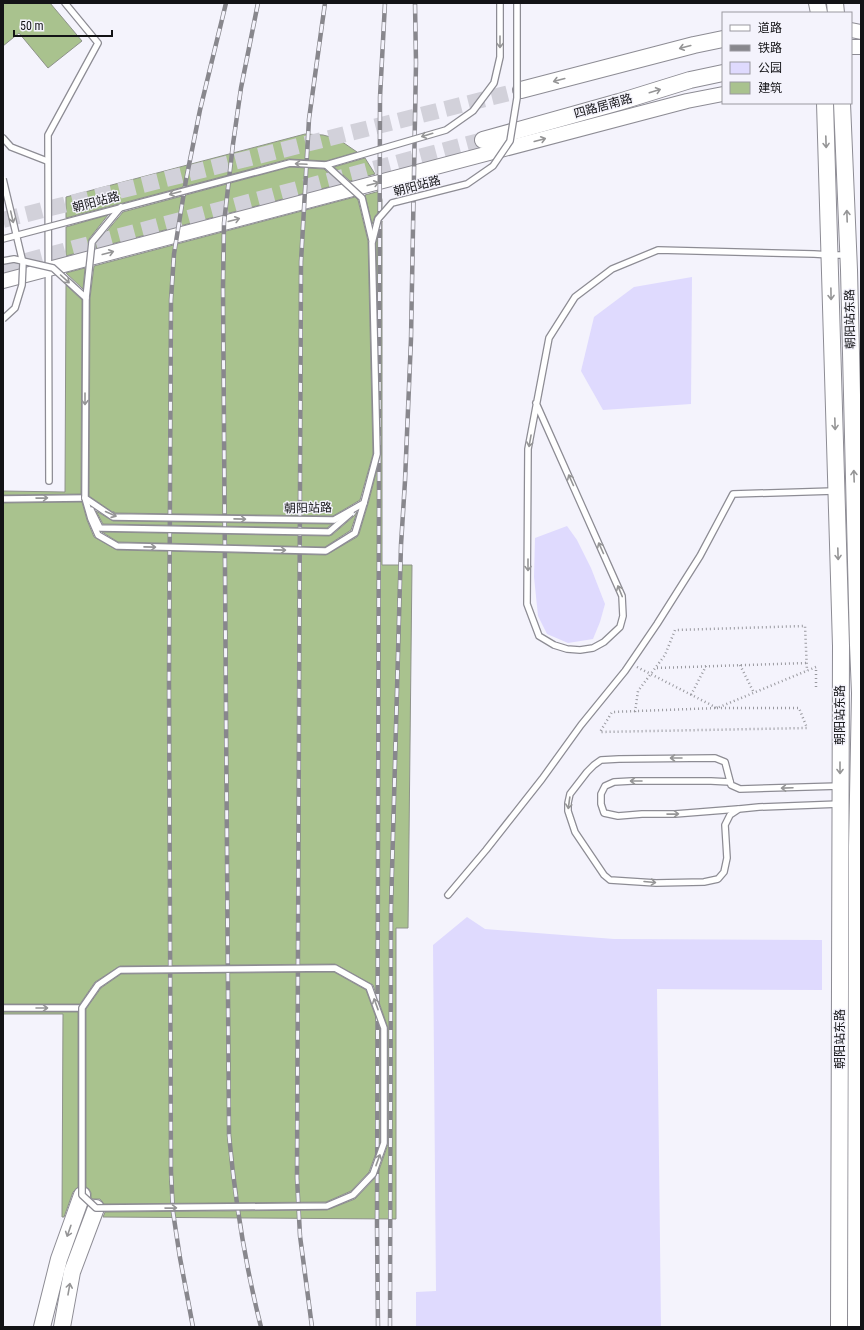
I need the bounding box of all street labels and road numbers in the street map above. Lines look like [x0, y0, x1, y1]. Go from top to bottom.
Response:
street label: 四路居南路 [572, 91, 634, 121]
street label: 朝阳站路 [392, 173, 442, 199]
street label: 朝阳站路 [71, 189, 121, 215]
street label: 朝阳站东路 [842, 289, 858, 349]
street label: 朝阳站路 [284, 501, 332, 515]
street label: 朝阳站东路 [833, 685, 847, 745]
street label: 朝阳站东路 [833, 1009, 847, 1069]

